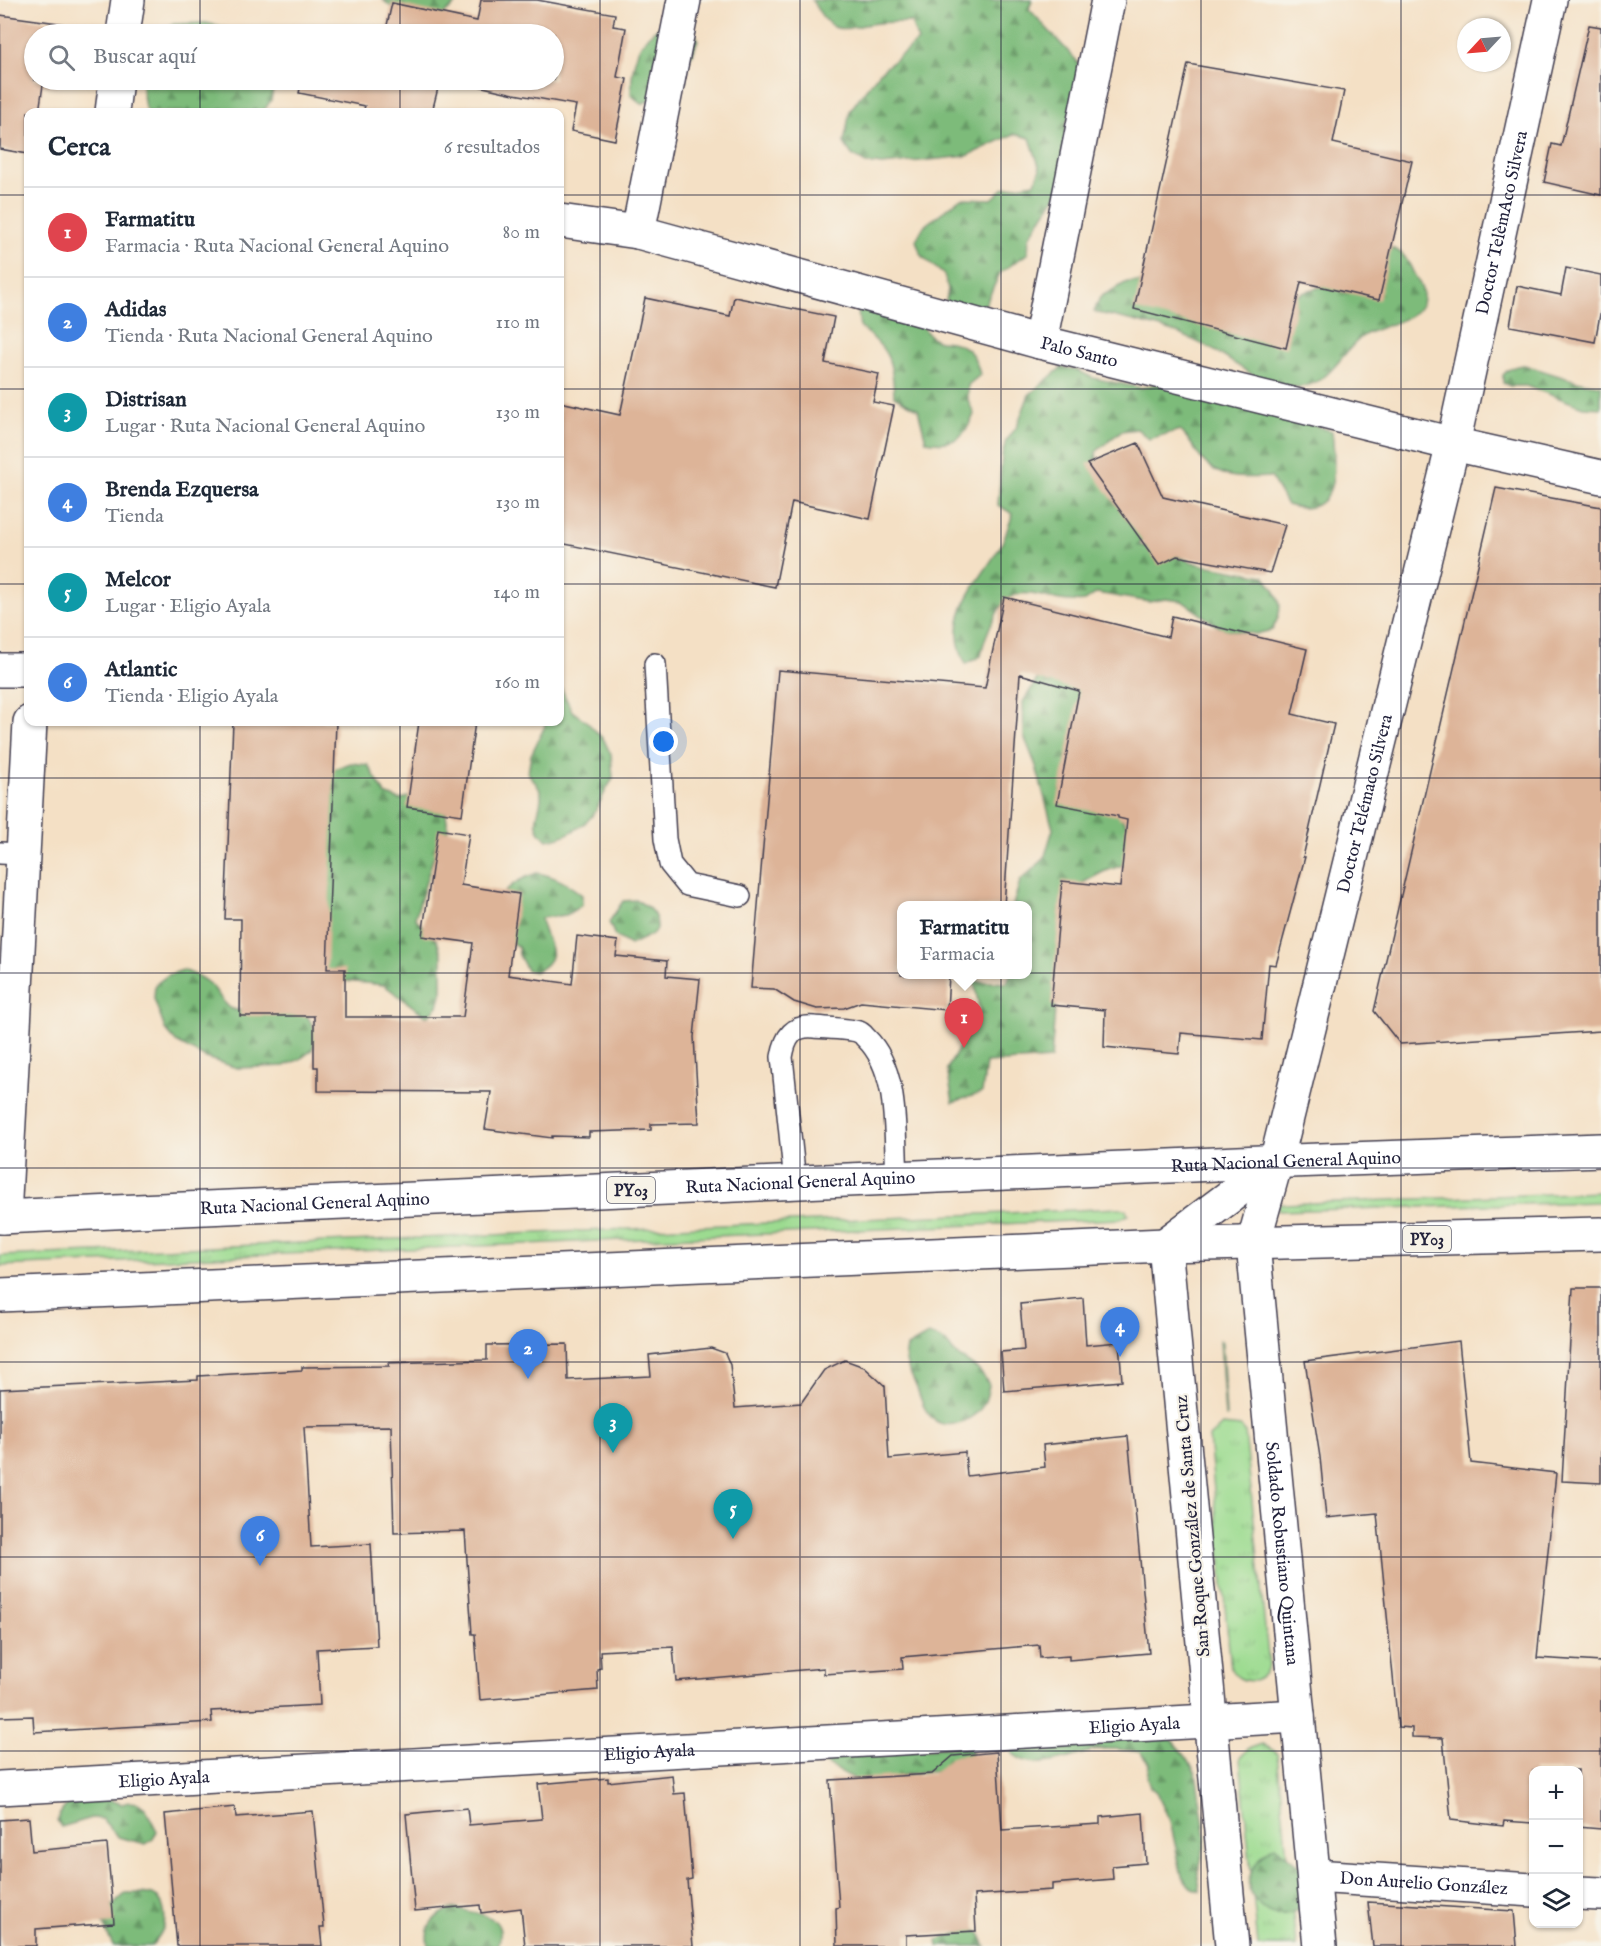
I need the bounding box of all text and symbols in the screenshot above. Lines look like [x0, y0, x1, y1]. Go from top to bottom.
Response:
north arrow [1457, 18, 1511, 72]
search box [24, 24, 564, 90]
icon: search [45, 41, 78, 74]
text: Buscar aquí [93, 43, 196, 71]
street label: Doctor TelèmAco Silvera [1472, 129, 1534, 317]
text: Cerca [48, 131, 110, 164]
text: 6 resultados [444, 135, 540, 160]
text: Farmatitu [105, 206, 195, 234]
text: 1 [64, 220, 71, 245]
text: 80 m [503, 220, 540, 245]
text: Farmacia · Ruta Nacional General Aquino [105, 234, 449, 259]
text: Adidas [105, 296, 166, 324]
text: 2 [63, 310, 72, 335]
text: 110 m [496, 310, 540, 335]
text: Tienda · Ruta Nacional General Aquino [105, 324, 433, 349]
street label: Palo Santo [1038, 333, 1120, 374]
text: Distrisan [105, 386, 187, 414]
text: 3 [64, 400, 71, 425]
text: 130 m [495, 400, 540, 425]
text: Lugar · Ruta Nacional General Aquino [105, 414, 425, 439]
text: Brenda Ezquersa [105, 476, 259, 504]
text: 4 [63, 490, 72, 515]
text: 130 m [495, 490, 540, 515]
text: Tienda [105, 504, 164, 529]
text: Melcor [105, 566, 171, 594]
text: 5 [64, 580, 71, 605]
text: 140 m [493, 580, 540, 605]
text: Lugar · Eligio Ayala [105, 594, 271, 619]
text: Atlantic [105, 656, 177, 684]
text: 6 [63, 670, 72, 695]
text: 160 m [494, 670, 540, 695]
text: Tienda · Eligio Ayala [105, 684, 279, 709]
street label: Doctor Telémaco Silvera [1333, 712, 1399, 896]
your location [649, 727, 678, 756]
popup [897, 901, 1032, 979]
text: Farmatitu [919, 914, 1010, 942]
text: Farmacia [919, 942, 995, 967]
pin: 1 [944, 998, 984, 1048]
street label: Ruta Nacional General Aquino [1170, 1147, 1402, 1179]
street label: Ruta Nacional General Aquino [685, 1167, 916, 1200]
road number: PY03 [607, 1177, 655, 1203]
street label: Ruta Nacional General Aquino [199, 1188, 431, 1221]
road number: PY03 [1403, 1226, 1451, 1252]
pin: 4 [1100, 1308, 1140, 1357]
pin: 2 [508, 1330, 548, 1379]
street label: San Roque González de Santa Cruz [1171, 1394, 1216, 1658]
pin: 3 [594, 1404, 632, 1453]
street label: Soldado Robustiano Quintana [1259, 1441, 1303, 1667]
pin: 5 [714, 1490, 752, 1539]
pin: 6 [240, 1516, 280, 1566]
street label: Eligio Ayala [1088, 1713, 1181, 1741]
street label: Eligio Ayala [603, 1739, 696, 1768]
street label: Eligio Ayala [118, 1766, 210, 1794]
map controls [1529, 1766, 1583, 1928]
button: + [1529, 1766, 1583, 1820]
button: − [1529, 1820, 1583, 1874]
street label: Don Aurelio González [1339, 1868, 1508, 1901]
button: layers [1529, 1874, 1583, 1928]

